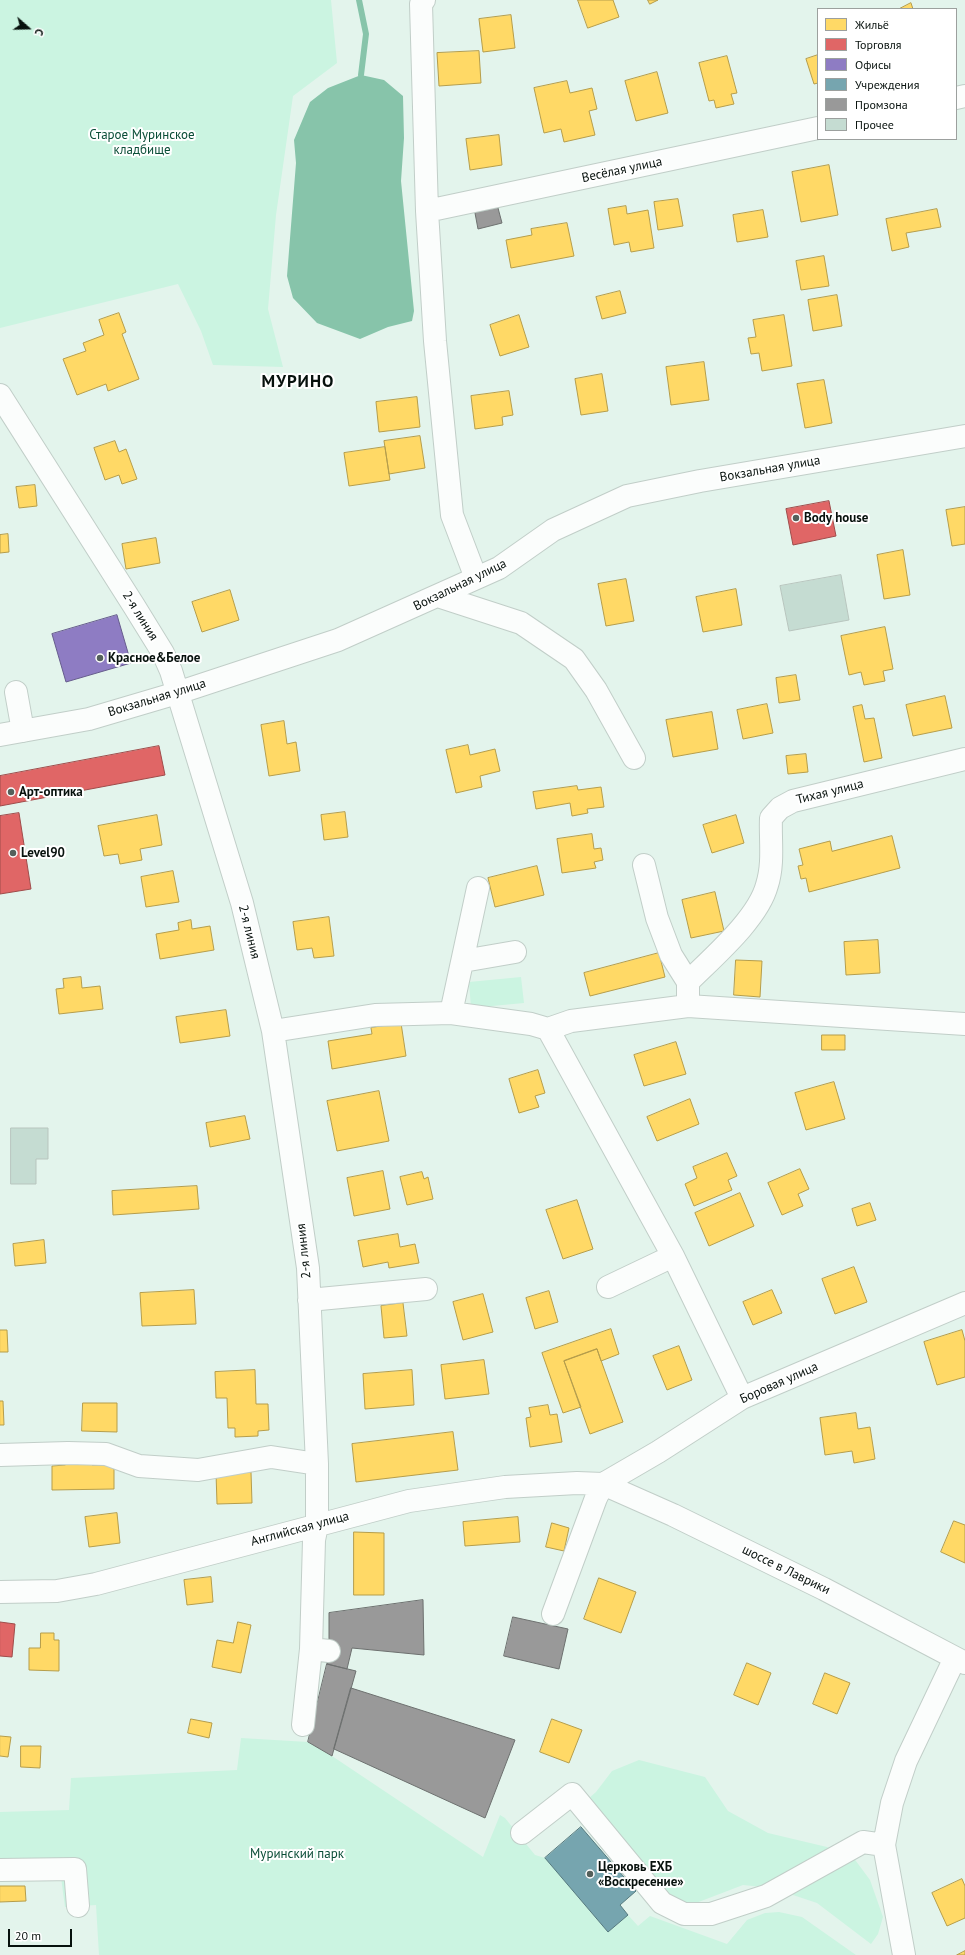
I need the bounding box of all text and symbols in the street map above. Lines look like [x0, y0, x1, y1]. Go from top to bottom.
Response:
north arrow [8, 8, 48, 48]
legend [817, 8, 957, 140]
text: Жильё [855, 17, 889, 32]
text: С [32, 27, 47, 37]
text: Торговля [855, 37, 901, 52]
text: Офисы [855, 57, 891, 72]
text: Учреждения [855, 77, 919, 92]
text: Промзона [855, 97, 908, 112]
text: Прочее [855, 117, 894, 132]
park label: Старое Муринское кладбище [89, 127, 195, 158]
street label: Весёлая улица [580, 154, 664, 186]
district label: МУРИНО [262, 372, 334, 392]
street label: Вокзальная улица [719, 452, 821, 486]
place label: Body house [804, 510, 868, 526]
marker: Body house [791, 513, 801, 523]
street label: Вокзальная улица [411, 556, 509, 614]
street label: 2-я линия [119, 588, 161, 644]
place label: Красное&Белое [108, 650, 200, 666]
marker: Красное&Белое [95, 653, 105, 663]
street label: Вокзальная улица [106, 676, 208, 720]
street label: Тихая улица [795, 776, 865, 808]
place label: Арт-оптика [19, 784, 83, 800]
marker: Арт-оптика [6, 787, 16, 797]
place label: Level90 [21, 845, 65, 861]
marker: Level90 [8, 848, 18, 858]
street label: 2-я линия [235, 903, 263, 961]
street label: 2-я линия [293, 1223, 315, 1279]
street label: Боровая улица [738, 1359, 820, 1407]
street label: Английская улица [249, 1508, 351, 1550]
street label: шоссе в Лаврики [739, 1542, 833, 1598]
park label: Муринский парк [250, 1846, 344, 1862]
place label: Церковь ЕХБ «Воскресение» [598, 1859, 684, 1890]
marker: Церковь ЕХБ «Воскресение» [585, 1869, 595, 1879]
scale bar [10, 1921, 74, 1947]
text: 20 m [15, 1928, 41, 1943]

